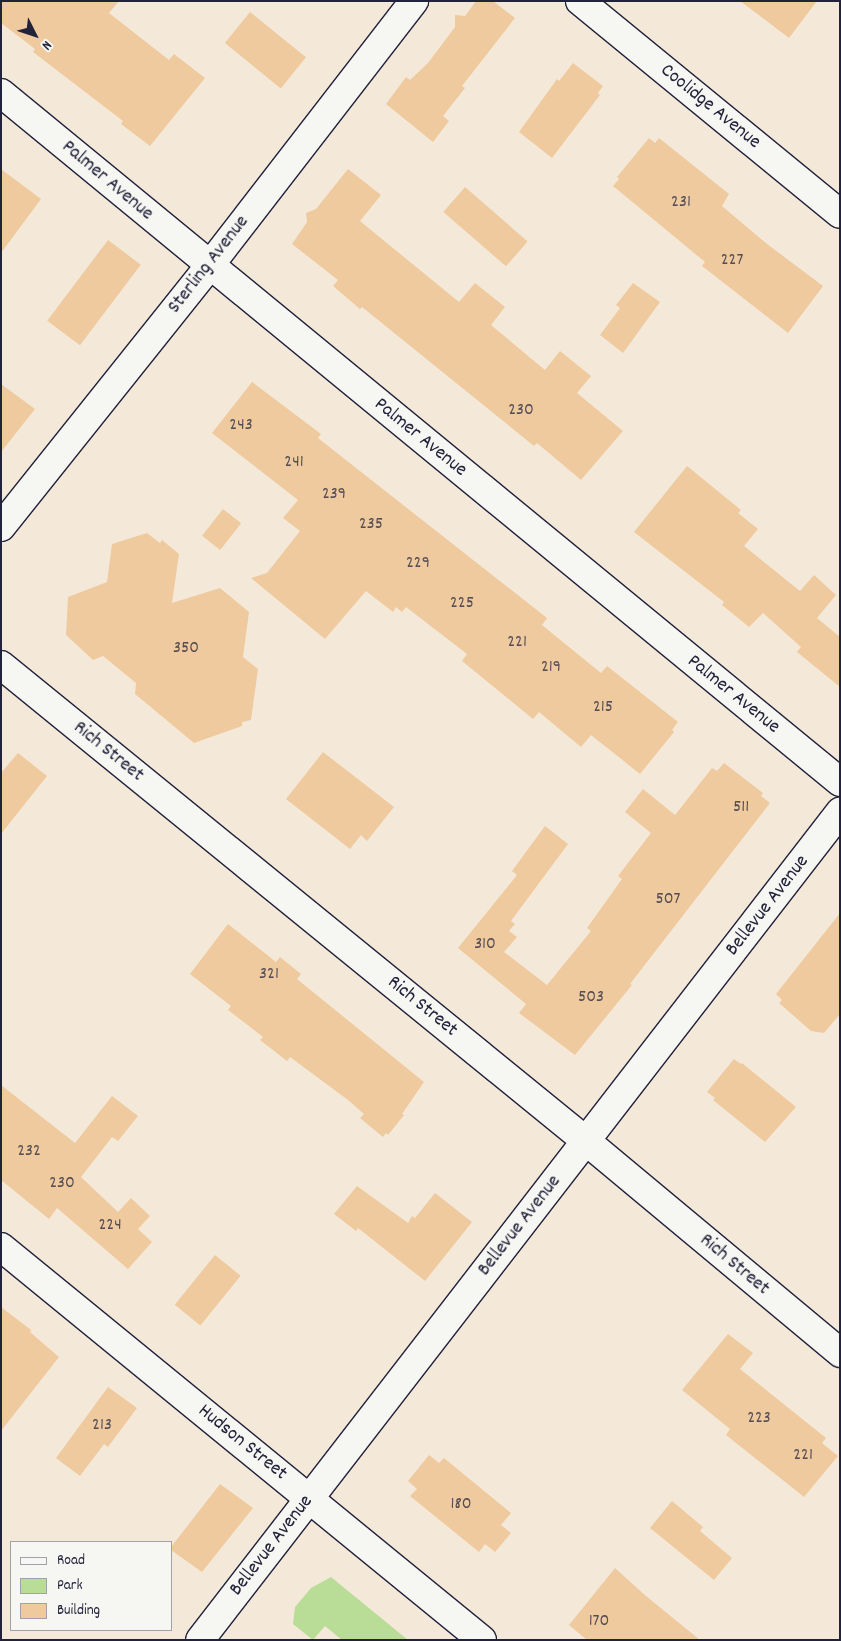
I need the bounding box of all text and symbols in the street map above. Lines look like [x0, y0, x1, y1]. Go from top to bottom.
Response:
north arrow [10, 10, 60, 60]
text: N [37, 36, 56, 54]
street label: Coolidge Avenue [655, 59, 765, 155]
street label: Palmer Avenue [56, 136, 158, 226]
house number: 231 [671, 192, 691, 214]
street label: Sterling Avenue [163, 211, 255, 319]
house number: 227 [721, 250, 743, 272]
street label: Palmer Avenue [369, 393, 471, 483]
house number: 230 [508, 400, 534, 422]
house number: 243 [229, 415, 253, 437]
house number: 241 [284, 452, 304, 474]
house number: 239 [322, 484, 346, 506]
house number: 235 [359, 514, 383, 536]
house number: 229 [406, 553, 430, 575]
house number: 225 [450, 593, 474, 615]
house number: 221 [507, 632, 527, 654]
house number: 350 [173, 638, 199, 660]
street label: Palmer Avenue [682, 650, 784, 740]
house number: 219 [541, 657, 561, 679]
house number: 215 [593, 697, 613, 719]
street label: Rich Street [68, 716, 148, 788]
house number: 511 [733, 797, 749, 819]
street label: Bellevue Avenue [721, 851, 815, 961]
house number: 507 [655, 889, 681, 911]
house number: 310 [474, 934, 496, 956]
house number: 321 [259, 964, 279, 986]
street label: Rich Street [382, 971, 462, 1043]
house number: 503 [578, 987, 604, 1009]
house number: 232 [17, 1141, 41, 1163]
street label: Bellevue Avenue [473, 1171, 567, 1281]
house number: 230 [49, 1173, 75, 1195]
house number: 224 [98, 1215, 122, 1237]
street label: Rich Street [694, 1229, 774, 1301]
street label: Hudson Street [192, 1400, 292, 1486]
house number: 223 [747, 1408, 771, 1430]
house number: 213 [92, 1415, 112, 1437]
house number: 221 [793, 1445, 813, 1467]
street label: Bellevue Avenue [225, 1491, 319, 1601]
house number: 180 [451, 1494, 471, 1516]
legend [10, 1541, 172, 1631]
text: Road [57, 1550, 85, 1572]
text: Park [57, 1575, 83, 1597]
text: Building [57, 1600, 100, 1622]
house number: 170 [589, 1611, 609, 1633]

